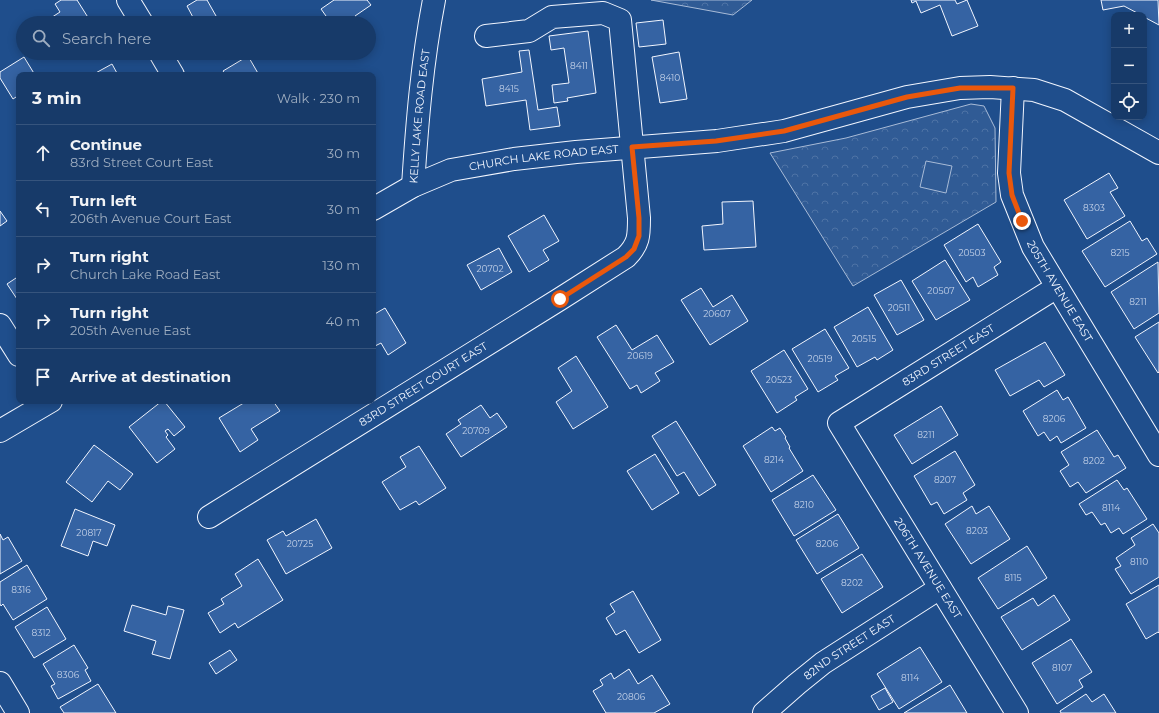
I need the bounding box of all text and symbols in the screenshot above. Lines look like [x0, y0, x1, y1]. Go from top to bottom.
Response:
map controls [1111, 12, 1147, 120]
button: + [1111, 12, 1147, 48]
search box [16, 16, 376, 60]
icon: search [30, 27, 52, 49]
text: Search here [62, 29, 151, 48]
street label: KELLY LAKE ROAD EAST [406, 48, 433, 184]
button: − [1111, 48, 1147, 84]
house number: 8411 [570, 60, 588, 71]
house number: 8410 [660, 72, 680, 83]
house number: 8415 [499, 83, 519, 94]
button: locate [1111, 84, 1147, 120]
text: 3 min [32, 88, 82, 108]
text: Walk · 230 m [277, 90, 360, 106]
text: Continue [70, 135, 142, 154]
icon: ahead [32, 142, 54, 164]
street label: CHURCH LAKE ROAD EAST [468, 142, 620, 174]
text: 30 m [327, 145, 360, 161]
text: 83rd Street Court East [70, 154, 213, 170]
text: Turn left [70, 191, 137, 210]
icon: left [32, 198, 54, 220]
text: 30 m [327, 201, 360, 217]
house number: 8303 [1083, 202, 1105, 213]
text: 206th Avenue Court East [70, 210, 232, 226]
route end [1013, 212, 1031, 230]
street label: 205TH AVENUE EAST [1024, 238, 1096, 345]
text: Turn right [70, 247, 149, 266]
house number: 20503 [958, 247, 986, 258]
house number: 8215 [1110, 247, 1130, 258]
icon: right [32, 254, 54, 276]
text: 130 m [322, 257, 360, 273]
house number: 20702 [476, 263, 504, 274]
text: Church Lake Road East [70, 266, 221, 282]
house number: 20507 [927, 285, 955, 296]
route start [551, 290, 569, 308]
house number: 8211 [1129, 296, 1147, 307]
house number: 20511 [888, 302, 910, 313]
text: Turn right [70, 303, 149, 322]
house number: 20607 [703, 308, 731, 319]
icon: right [32, 310, 54, 332]
text: 40 m [326, 313, 360, 329]
street label: 83RD STREET EAST [899, 320, 998, 389]
text: 205th Avenue East [70, 322, 191, 338]
house number: 20515 [852, 333, 876, 344]
street label: 83RD STREET COURT EAST [356, 339, 491, 429]
house number: 20619 [627, 350, 653, 361]
house number: 20519 [808, 353, 833, 364]
icon: arrive [32, 366, 54, 388]
text: Arrive at destination [70, 367, 231, 386]
house number: 20523 [766, 374, 792, 385]
house number: 8206 [1043, 413, 1066, 424]
house number: 20709 [462, 425, 490, 436]
house number: 8211 [917, 429, 935, 440]
house number: 8214 [764, 454, 784, 465]
house number: 8202 [1083, 455, 1105, 466]
house number: 8207 [934, 474, 956, 485]
house number: 8210 [794, 499, 814, 510]
house number: 8114 [1102, 502, 1120, 513]
street label: 206TH AVENUE EAST [891, 515, 965, 622]
house number: 8203 [966, 525, 988, 536]
house number: 20817 [76, 527, 102, 538]
house number: 20725 [287, 538, 313, 549]
house number: 8206 [816, 538, 839, 549]
house number: 8110 [1130, 556, 1148, 567]
house number: 8115 [1004, 572, 1022, 583]
house number: 8202 [841, 577, 863, 588]
house number: 8316 [11, 584, 31, 595]
street label: 82ND STREET EAST [801, 611, 898, 683]
house number: 8312 [31, 627, 51, 638]
house number: 8107 [1052, 662, 1072, 673]
house number: 8306 [57, 669, 80, 680]
house number: 8114 [901, 672, 919, 683]
house number: 20806 [617, 691, 646, 702]

